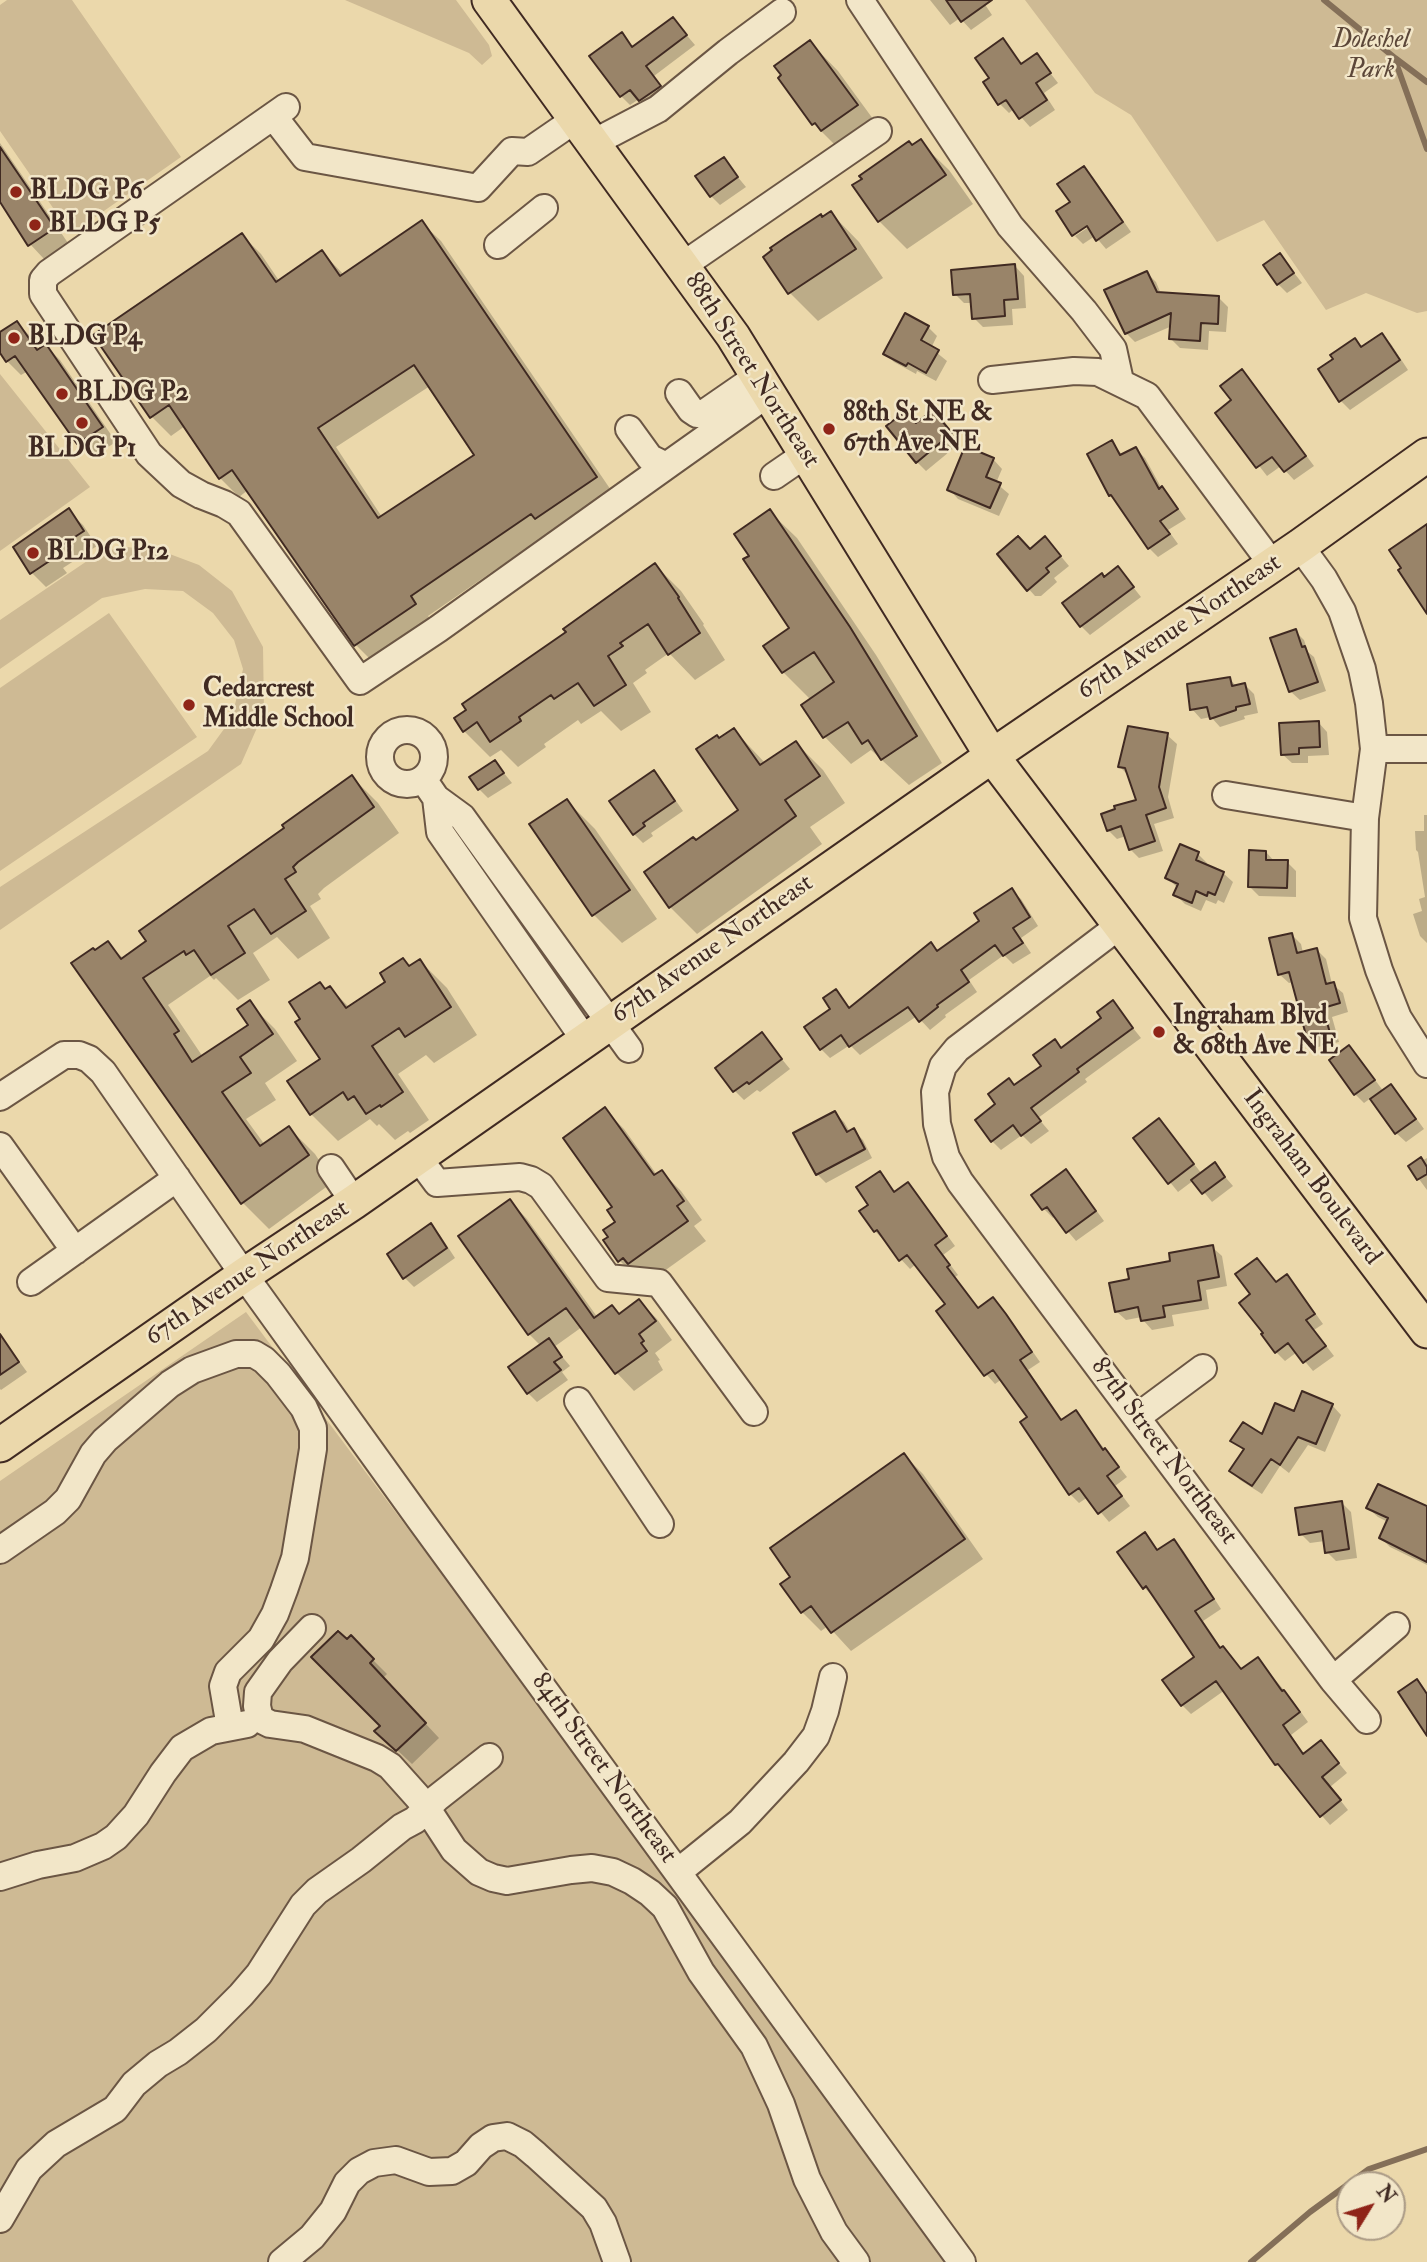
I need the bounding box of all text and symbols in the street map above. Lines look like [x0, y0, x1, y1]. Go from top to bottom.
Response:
park label: Doleshel Park [1333, 25, 1409, 86]
place label: BLDG P6 [30, 176, 143, 208]
marker: BLDG P6 [8, 184, 24, 200]
place label: BLDG P5 [49, 209, 160, 241]
marker: BLDG P5 [27, 217, 43, 233]
street label: 88th Street Northeast [676, 268, 826, 474]
place label: BLDG P4 [28, 322, 141, 354]
marker: BLDG P4 [6, 330, 22, 346]
place label: BLDG P2 [76, 378, 189, 410]
marker: BLDG P2 [54, 386, 70, 402]
place label: 88th St NE & 67th Ave NE [843, 398, 993, 460]
marker: BLDG P1 [74, 415, 90, 431]
marker: 88th St NE & 67th Ave NE [821, 421, 837, 437]
place label: BLDG P1 [28, 434, 136, 466]
place label: BLDG P12 [47, 537, 169, 569]
marker: BLDG P12 [25, 545, 41, 561]
street label: 67th Avenue Northeast [1072, 548, 1288, 708]
place label: Cedarcrest Middle School [203, 674, 354, 736]
marker: Cedarcrest Middle School [181, 697, 197, 713]
street label: 67th Avenue Northeast [606, 869, 820, 1031]
place label: Ingraham Blvd & 68th Ave NE [1173, 1001, 1338, 1062]
marker: Ingraham Blvd & 68th Ave NE [1151, 1024, 1167, 1040]
street label: Ingraham Boulevard [1235, 1084, 1387, 1272]
street label: 67th Avenue Northeast [140, 1194, 356, 1354]
street label: 87th Street Northeast [1083, 1353, 1243, 1551]
street label: 84th Street Northeast [523, 1668, 683, 1870]
north arrow [1336, 2171, 1406, 2241]
text: N [1371, 2180, 1401, 2208]

